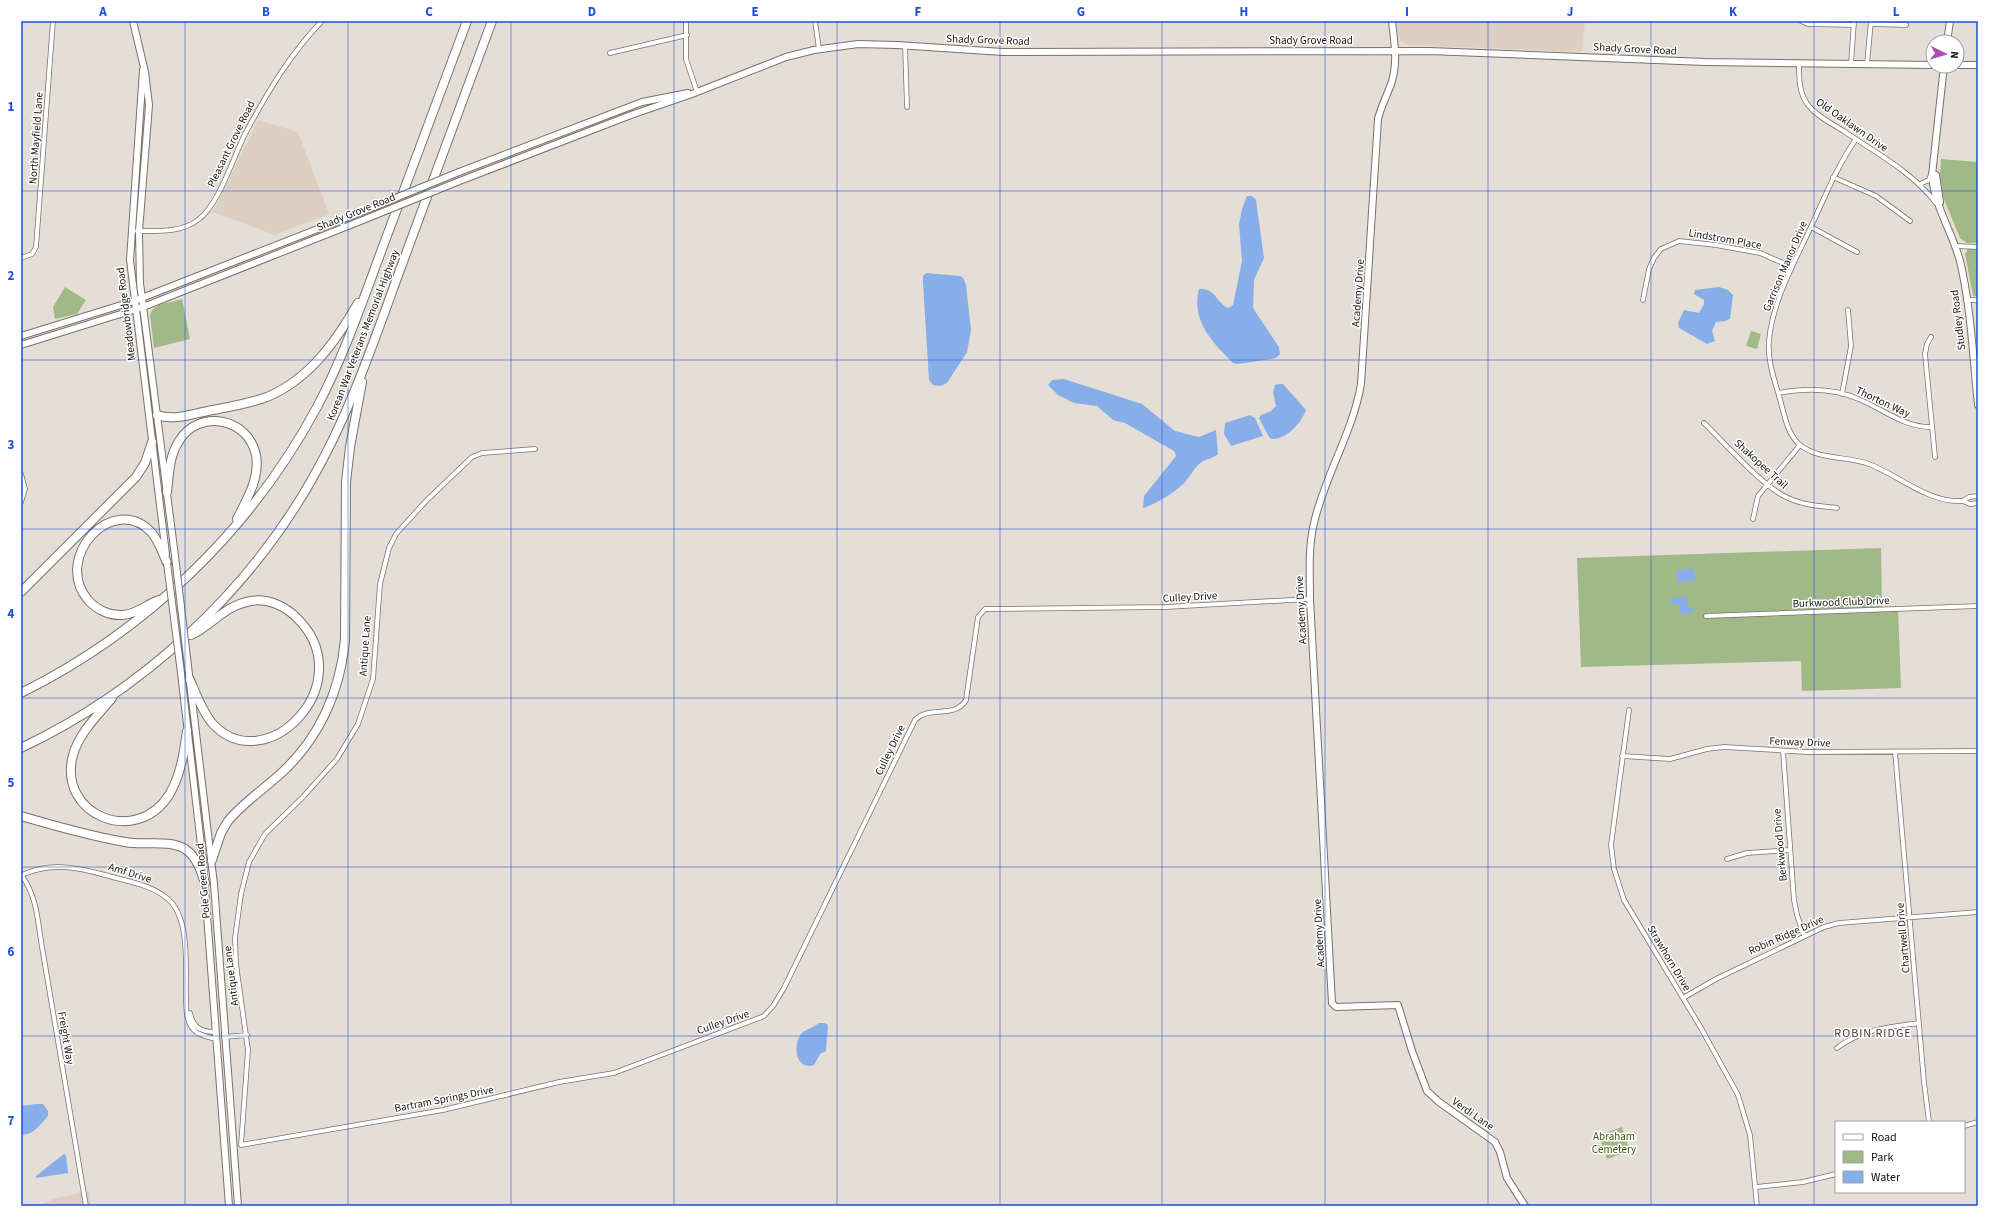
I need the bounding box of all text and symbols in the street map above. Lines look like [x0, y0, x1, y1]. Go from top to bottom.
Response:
text: A [98, 3, 107, 21]
text: B [262, 3, 270, 21]
text: C [425, 3, 433, 21]
text: D [588, 3, 596, 21]
text: E [751, 3, 759, 21]
text: F [915, 3, 922, 21]
text: G [1077, 3, 1085, 21]
text: H [1240, 3, 1248, 21]
text: I [1405, 3, 1409, 21]
text: J [1567, 3, 1573, 21]
text: K [1729, 3, 1738, 21]
text: L [1893, 3, 1900, 21]
street label: Shady Grove Road [946, 31, 1030, 49]
street label: Shady Grove Road [1269, 33, 1353, 48]
north arrow [1925, 34, 1965, 74]
street label: Shady Grove Road [1593, 39, 1677, 59]
text: N [1947, 51, 1962, 59]
street label: North Mayfield Lane [25, 91, 47, 185]
street label: Old Oaklawn Drive [1813, 94, 1892, 156]
text: 1 [8, 98, 15, 116]
street label: Pleasant Grove Road [203, 98, 259, 190]
street label: Shady Grove Road [314, 189, 398, 235]
street label: Garrison Manor Drive [1759, 218, 1811, 314]
street label: Lindstrom Place [1687, 225, 1763, 253]
street label: Korean War Veterans Memorial Highway [323, 247, 403, 423]
street label: Academy Drive [1348, 258, 1368, 328]
street label: Meadowbridge Road [113, 266, 139, 362]
text: 2 [8, 267, 15, 285]
street label: Studley Road [1947, 289, 1969, 351]
street label: Thorton Way [1853, 383, 1913, 421]
text: 3 [8, 436, 15, 454]
street label: Shakopee Trail [1731, 436, 1791, 492]
street label: Academy Drive [1292, 575, 1310, 644]
street label: Culley Drive [1162, 588, 1218, 606]
street label: Burkwood Club Drive [1792, 593, 1890, 611]
text: 4 [8, 605, 15, 623]
street label: Antique Lane [355, 615, 375, 677]
street label: Culley Drive [871, 722, 909, 778]
street label: Fenway Drive [1769, 733, 1831, 751]
text: 5 [8, 774, 15, 792]
street label: Berkwood Drive [1769, 807, 1791, 882]
street label: Pole Green Road [192, 843, 214, 919]
street label: Amf Drive [107, 859, 154, 887]
street label: Academy Drive [1310, 898, 1328, 967]
street label: Chartwell Drive [1892, 902, 1914, 974]
street label: Robin Ridge Drive [1746, 911, 1827, 958]
street label: Strawhorn Drive [1643, 922, 1695, 994]
text: 6 [8, 943, 15, 961]
street label: Antique Lane [220, 945, 242, 1007]
street label: Culley Drive [695, 1006, 752, 1038]
street label: Freight Way [54, 1010, 78, 1066]
district label: ROBIN RIDGE [1834, 1025, 1912, 1042]
street label: Bartram Springs Drive [393, 1082, 495, 1116]
street label: Verdi Lane [1449, 1094, 1497, 1134]
text: 7 [8, 1112, 15, 1130]
legend [1835, 1121, 1965, 1193]
park label: Abraham Cemetery [1592, 1129, 1636, 1157]
text: Road [1871, 1129, 1897, 1146]
text: Park [1871, 1149, 1893, 1166]
text: Water [1871, 1169, 1901, 1186]

